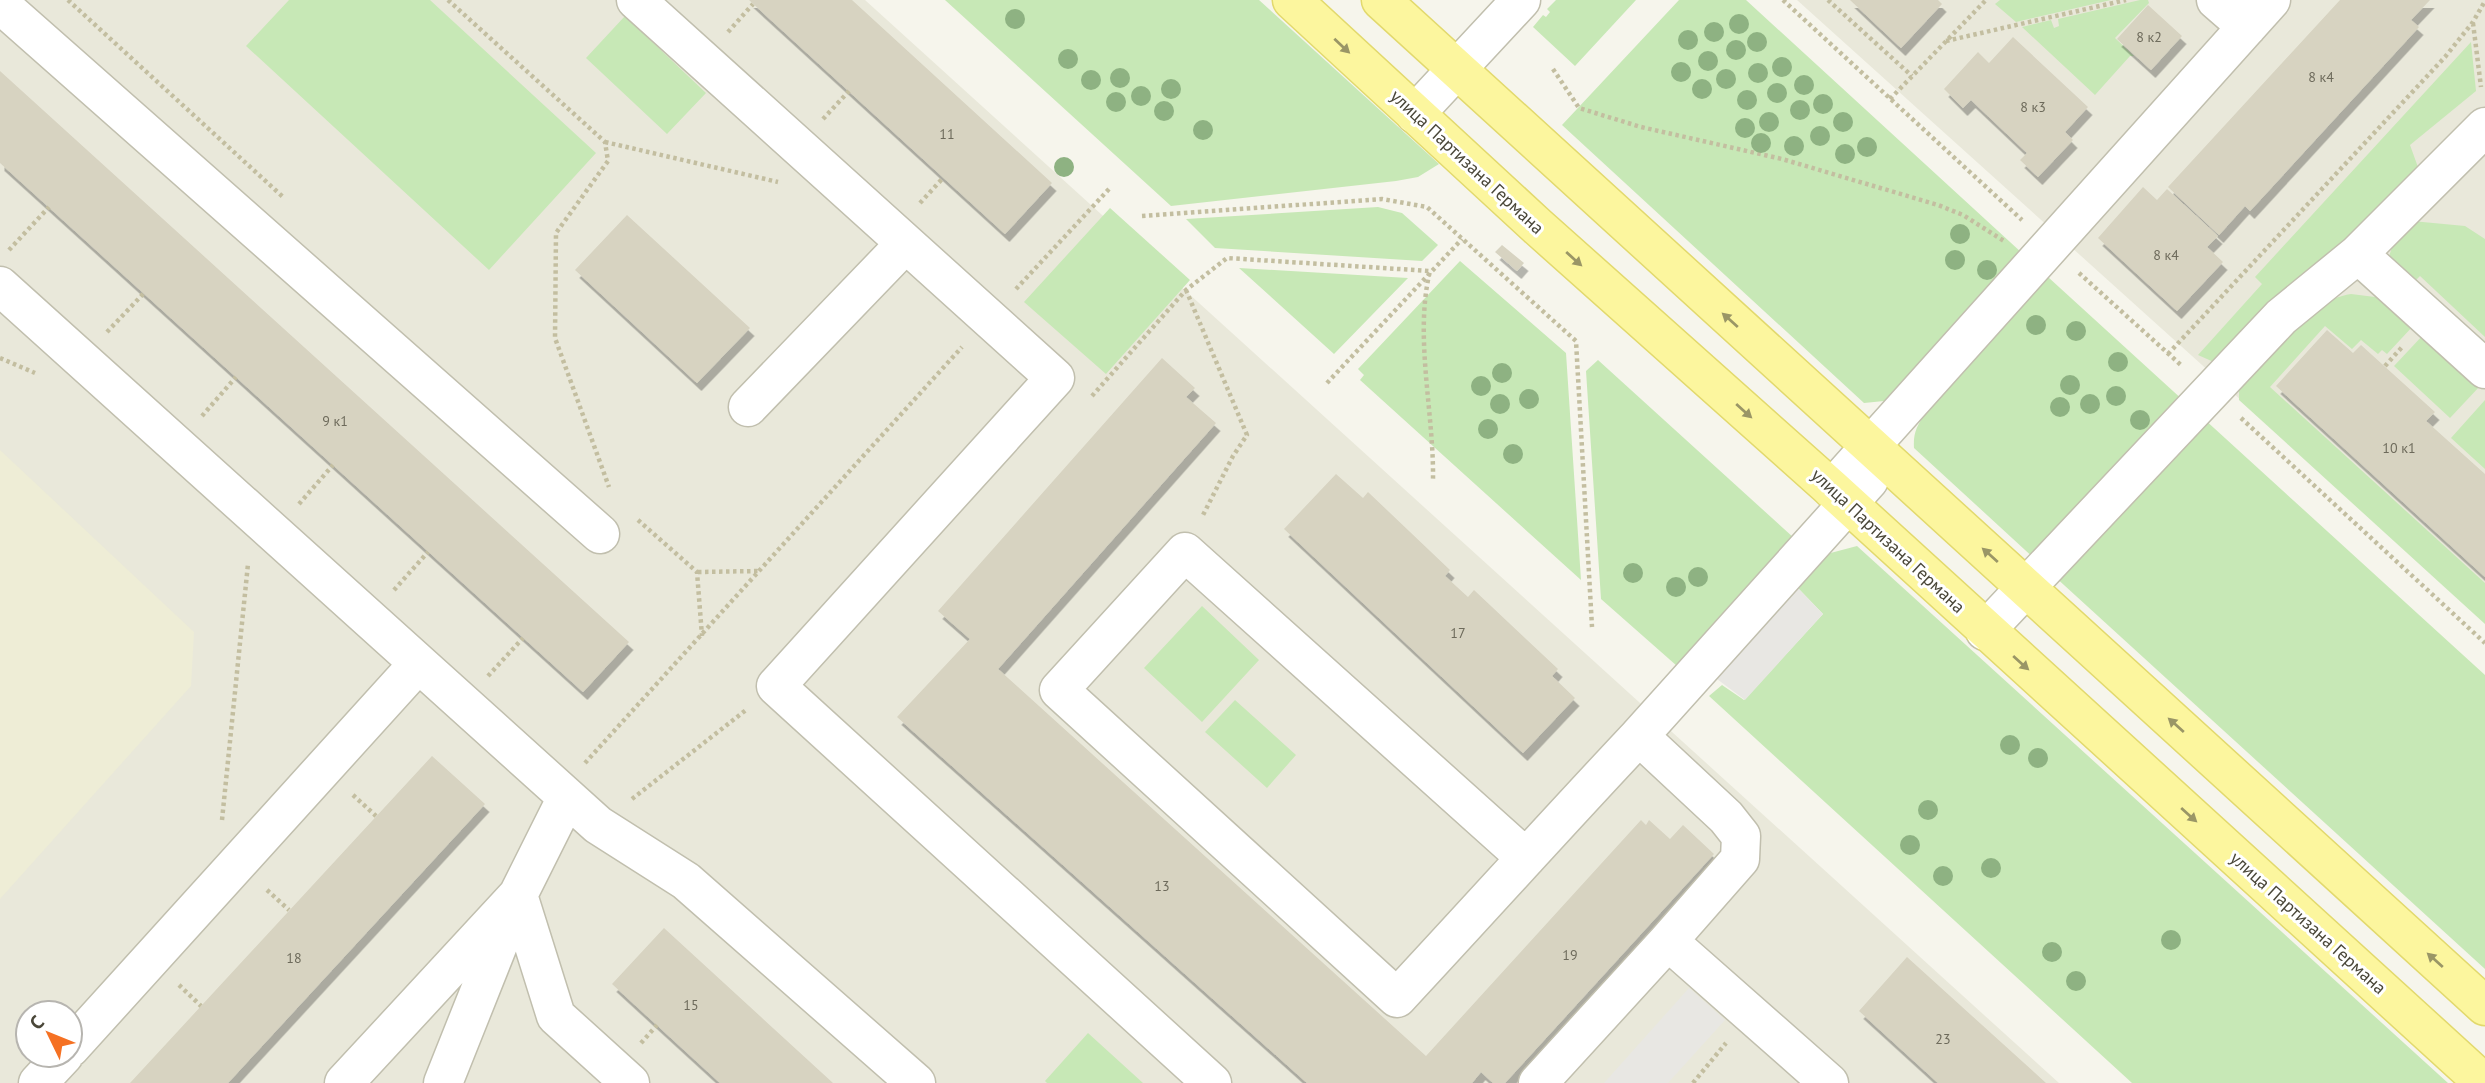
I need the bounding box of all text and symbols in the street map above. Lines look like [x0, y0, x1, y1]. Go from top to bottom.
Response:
house number: 8 к2 [2136, 28, 2162, 46]
one-way arrow [1333, 38, 1351, 54]
house number: 8 к4 [2308, 68, 2334, 86]
street label: улица Партизана Германа [1386, 84, 1549, 239]
house number: 8 к3 [2020, 98, 2046, 116]
house number: 11 [939, 125, 955, 143]
house number: 8 к4 [2153, 246, 2179, 264]
one-way arrow [1565, 251, 1583, 267]
one-way arrow [1722, 313, 1739, 329]
one-way arrow [1735, 402, 1752, 418]
house number: 9 к1 [322, 412, 348, 430]
house number: 10 к1 [2382, 439, 2416, 457]
street label: улица Партизана Германа [1807, 463, 1970, 618]
one-way arrow [1981, 548, 1998, 563]
house number: 17 [1450, 624, 1466, 642]
one-way arrow [2012, 654, 2029, 670]
one-way arrow [2168, 717, 2185, 733]
one-way arrow [2180, 807, 2197, 823]
street label: улица Партизана Германа [2226, 846, 2391, 999]
house number: 13 [1154, 877, 1170, 895]
house number: 19 [1562, 946, 1578, 964]
house number: 18 [286, 949, 302, 967]
one-way arrow [2427, 953, 2444, 969]
house number: 15 [683, 996, 699, 1014]
north arrow [14, 999, 84, 1069]
text: С [24, 1010, 49, 1034]
house number: 23 [1935, 1030, 1951, 1048]

